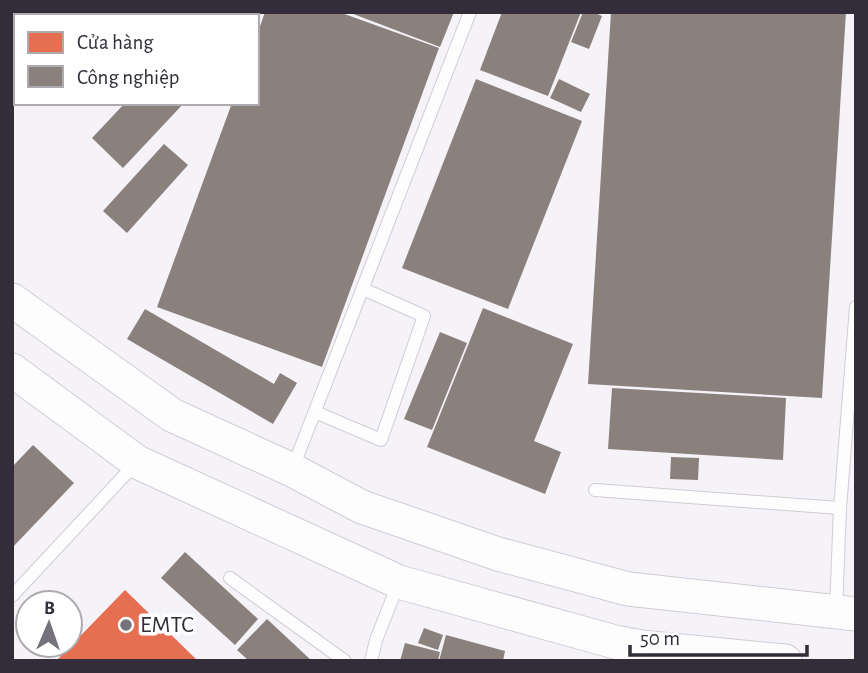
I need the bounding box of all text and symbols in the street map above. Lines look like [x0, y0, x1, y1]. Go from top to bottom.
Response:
legend [14, 14, 259, 105]
text: Cửa hàng [77, 32, 154, 53]
text: Công nghiệp [77, 67, 180, 88]
north arrow [14, 589, 84, 659]
text: B [44, 599, 55, 618]
place label: EMTC [140, 613, 194, 637]
scale bar [630, 614, 807, 658]
marker: EMTC [118, 617, 134, 633]
text: 50 m [640, 628, 680, 649]

